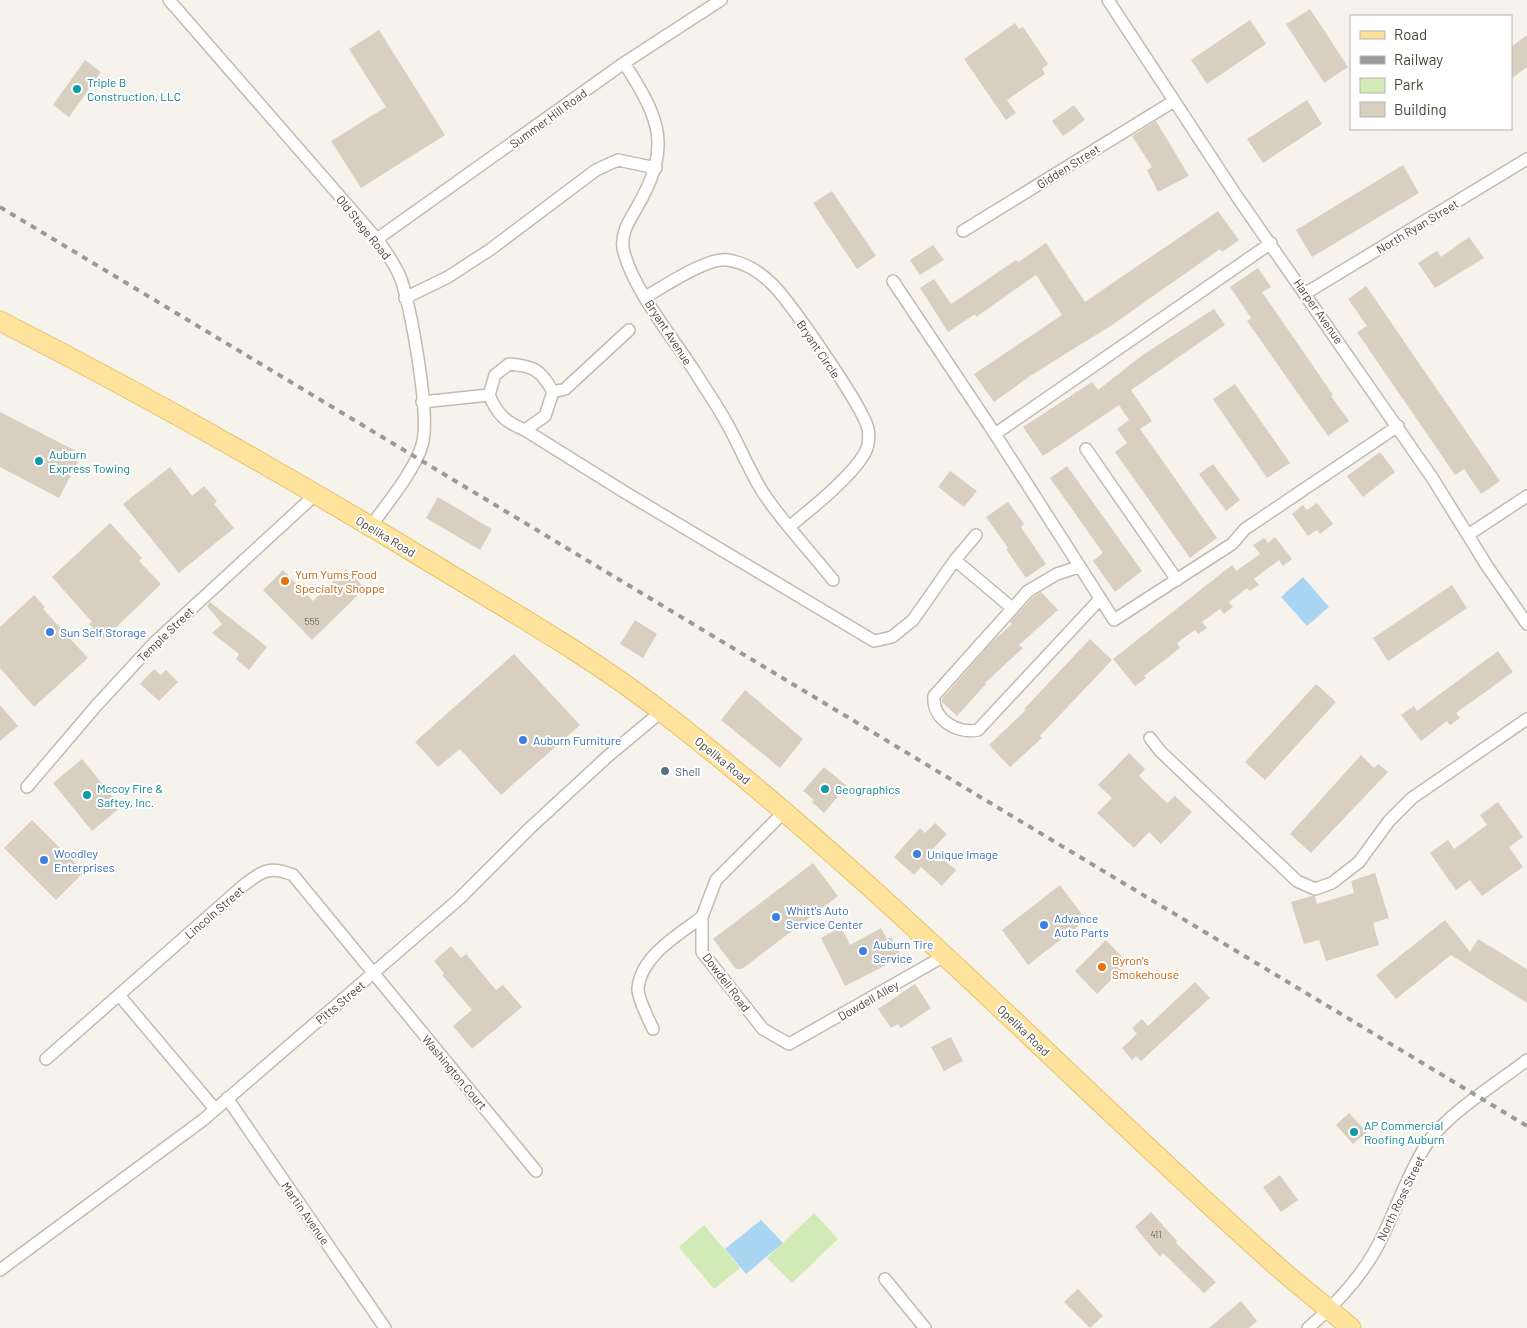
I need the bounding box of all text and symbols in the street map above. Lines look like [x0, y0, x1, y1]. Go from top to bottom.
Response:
legend [1350, 15, 1512, 130]
text: Road [1394, 25, 1427, 43]
text: Railway [1394, 50, 1443, 68]
place label: Triple B Construction, LLC [87, 75, 181, 103]
text: Park [1394, 75, 1424, 93]
marker: Triple B Construction, LLC [71, 83, 83, 95]
street label: Summer Hill Road [507, 85, 589, 151]
text: Building [1394, 100, 1447, 118]
street label: Gidden Street [1034, 141, 1102, 191]
street label: Old Stage Road [334, 192, 394, 262]
street label: North Ryan Street [1374, 196, 1460, 256]
street label: Harper Avenue [1291, 276, 1347, 346]
street label: Bryant Avenue [643, 297, 695, 367]
street label: Bryant Circle [794, 317, 844, 381]
place label: Auburn Express Towing [49, 447, 130, 475]
marker: Auburn Express Towing [33, 455, 45, 467]
street label: Opelika Road [354, 513, 418, 559]
place label: Yum Yums Food Specialty Shoppe [295, 567, 385, 595]
marker: Yum Yums Food Specialty Shoppe [279, 575, 291, 587]
street label: Temple Street [134, 604, 196, 664]
house number: 555 [304, 615, 320, 627]
place label: Sun Self Storage [60, 625, 146, 639]
marker: Sun Self Storage [44, 626, 56, 638]
place label: Auburn Furniture [533, 733, 621, 747]
street label: Opelika Road [692, 733, 754, 787]
marker: Auburn Furniture [517, 734, 529, 746]
place label: Shell [675, 764, 700, 778]
marker: Shell [659, 765, 671, 777]
place label: Mccoy Fire & Saftey, Inc. [97, 781, 163, 809]
place label: Geographics [835, 782, 901, 796]
marker: Geographics [819, 783, 831, 795]
marker: Mccoy Fire & Saftey, Inc. [81, 789, 93, 801]
place label: Woodley Enterprises [54, 846, 115, 874]
place label: Unique Image [927, 847, 998, 861]
marker: Unique Image [911, 848, 923, 860]
marker: Woodley Enterprises [38, 854, 50, 866]
street label: Lincoln Street [182, 883, 246, 941]
place label: Whitt's Auto Service Center [786, 903, 864, 931]
marker: Whitt's Auto Service Center [770, 911, 782, 923]
place label: Advance Auto Parts [1054, 911, 1109, 939]
marker: Advance Auto Parts [1038, 919, 1050, 931]
place label: Auburn Tire Service [873, 937, 933, 965]
marker: Auburn Tire Service [857, 945, 869, 957]
street label: Dowdell Road [700, 950, 754, 1014]
place label: Byron's Smokehouse [1112, 953, 1179, 981]
marker: Byron's Smokehouse [1096, 961, 1108, 973]
street label: Pitts Street [313, 977, 367, 1027]
street label: Dowdell Alley [835, 977, 901, 1023]
street label: Opelika Road [995, 1002, 1053, 1058]
street label: Washington Court [420, 1032, 490, 1112]
place label: AP Commercial Roofing Auburn [1364, 1118, 1445, 1146]
marker: AP Commercial Roofing Auburn [1348, 1126, 1360, 1138]
street label: North Ross Street [1373, 1153, 1427, 1243]
street label: Martin Avenue [279, 1179, 333, 1247]
house number: 411 [1150, 1228, 1162, 1240]

